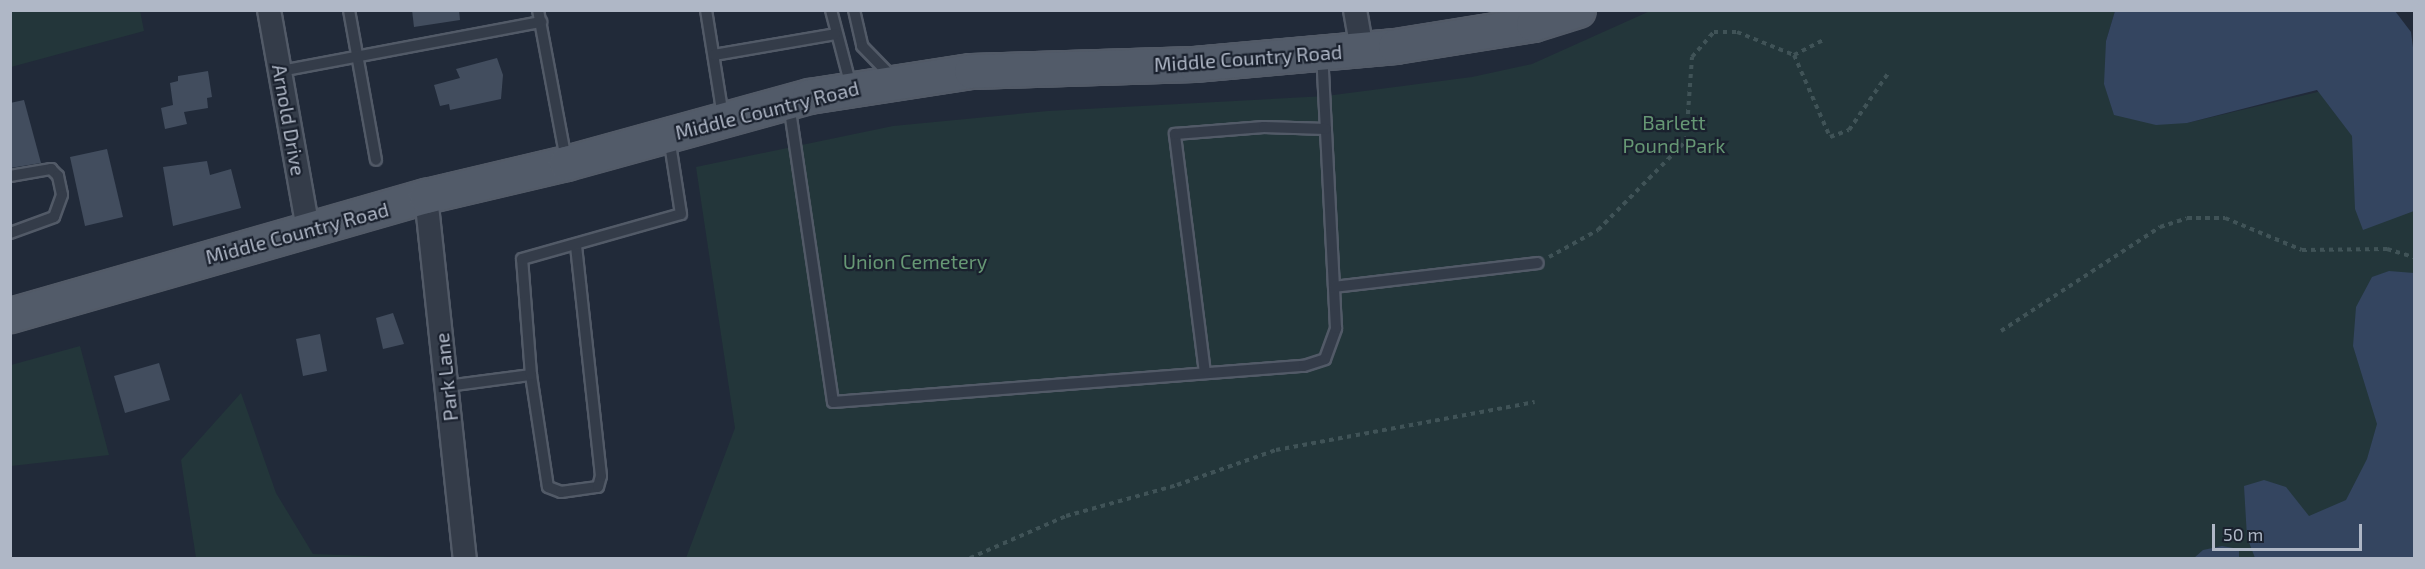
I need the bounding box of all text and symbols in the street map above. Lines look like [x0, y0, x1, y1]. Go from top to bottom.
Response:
street label: Middle Country Road [1153, 39, 1343, 77]
street label: Arnold Drive [267, 62, 311, 178]
street label: Middle Country Road [672, 75, 862, 145]
park label: Barlett Pound Park [1623, 111, 1725, 158]
street label: Middle Country Road [203, 197, 391, 269]
park label: Union Cemetery [843, 249, 987, 273]
street label: Park Lane [429, 331, 463, 423]
scale bar [2215, 512, 2365, 550]
text: 50 m [2223, 523, 2263, 545]

